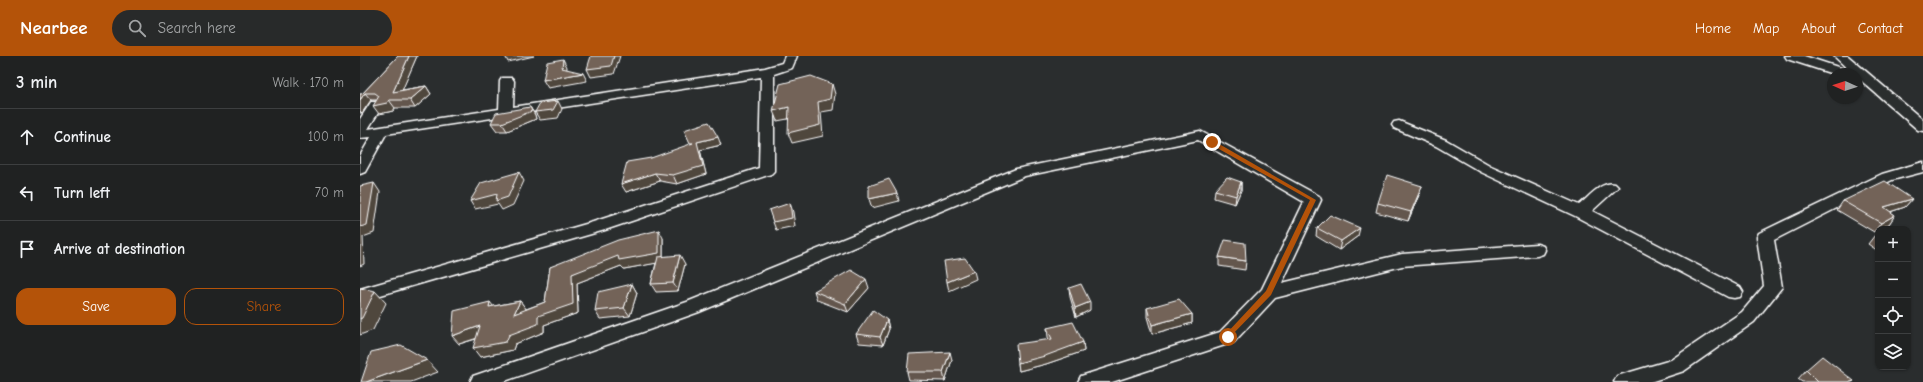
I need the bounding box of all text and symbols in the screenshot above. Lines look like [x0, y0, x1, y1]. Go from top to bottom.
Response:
search box [112, 10, 392, 46]
text: Nearbee [20, 17, 88, 39]
icon: search [126, 17, 148, 39]
text: Search here [158, 19, 236, 37]
text: Home [1695, 20, 1731, 37]
text: Map [1753, 20, 1779, 37]
text: About [1801, 20, 1836, 37]
text: Contact [1858, 20, 1903, 37]
north arrow [1827, 68, 1863, 104]
text: 3 min [16, 73, 57, 92]
text: Walk · 170 m [272, 75, 344, 90]
icon: ahead [16, 126, 38, 148]
text: Continue [54, 128, 111, 146]
text: 100 m [308, 129, 344, 144]
route end [1203, 133, 1221, 151]
icon: left [16, 182, 38, 204]
text: Turn left [54, 184, 110, 202]
text: 70 m [315, 185, 344, 200]
map controls [1875, 226, 1911, 370]
button: + [1875, 226, 1911, 262]
icon: arrive [16, 238, 38, 260]
text: Arrive at destination [54, 240, 185, 258]
button: − [1875, 262, 1911, 298]
button: Save [16, 288, 176, 325]
button: Share [184, 288, 344, 325]
button: locate [1875, 298, 1911, 334]
route start [1219, 328, 1237, 346]
button: layers [1875, 334, 1911, 370]

